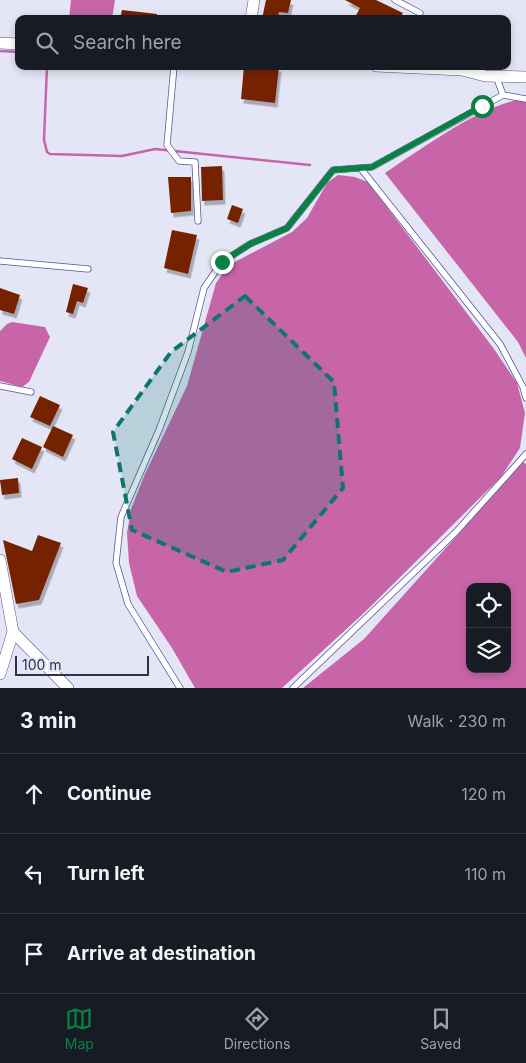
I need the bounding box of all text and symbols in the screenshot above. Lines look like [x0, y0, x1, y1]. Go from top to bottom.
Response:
search box [15, 15, 511, 70]
icon: search [33, 29, 61, 57]
text: Search here [73, 31, 182, 54]
route start [471, 95, 494, 118]
route end [211, 251, 234, 274]
map controls [466, 583, 511, 673]
button: locate [466, 583, 511, 628]
button: layers [466, 628, 511, 673]
scale bar [15, 653, 149, 676]
text: 100 m [22, 656, 62, 673]
text: 3 min [20, 708, 76, 733]
text: Walk · 230 m [408, 711, 506, 731]
icon: ahead [20, 780, 48, 808]
text: Continue [67, 782, 152, 805]
text: 120 m [461, 784, 506, 804]
icon: left [20, 860, 48, 888]
text: Turn left [67, 862, 145, 885]
text: 110 m [464, 864, 506, 884]
icon: arrive [20, 940, 48, 968]
text: Arrive at destination [67, 942, 256, 965]
tab: Map [65, 1005, 94, 1052]
tab: Directions [224, 1005, 290, 1052]
tab: Saved [420, 1005, 461, 1052]

